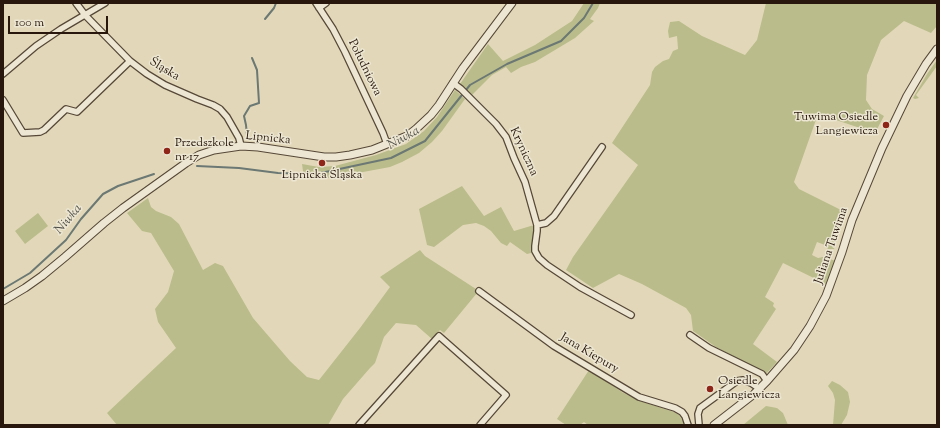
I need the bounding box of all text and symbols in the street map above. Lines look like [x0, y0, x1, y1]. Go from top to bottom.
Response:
scale bar [10, 8, 110, 34]
text: 100 m [15, 14, 44, 32]
street label: Południowa [344, 37, 384, 99]
street label: Śląska [146, 55, 182, 85]
place label: Tuwima Osiedle Langiewicza [794, 111, 878, 139]
marker: Tuwima Osiedle Langiewicza [881, 120, 891, 130]
water label: Niwka [385, 124, 423, 154]
street label: Kryniczna [505, 125, 541, 179]
street label: Lipnicka [245, 129, 291, 149]
place label: Przedszkole nr 17 [175, 137, 234, 165]
marker: Przedszkole nr 17 [162, 146, 172, 156]
marker: Lipnicka Śląska [317, 158, 327, 168]
place label: Lipnicka Śląska [282, 169, 362, 183]
water label: Niwka [52, 202, 86, 238]
street label: Juliana Tuwima [812, 206, 852, 286]
street label: Jana Kiepury [557, 331, 621, 377]
place label: Osiedle Langiewicza [718, 375, 780, 403]
marker: Osiedle Langiewicza [705, 384, 715, 394]

